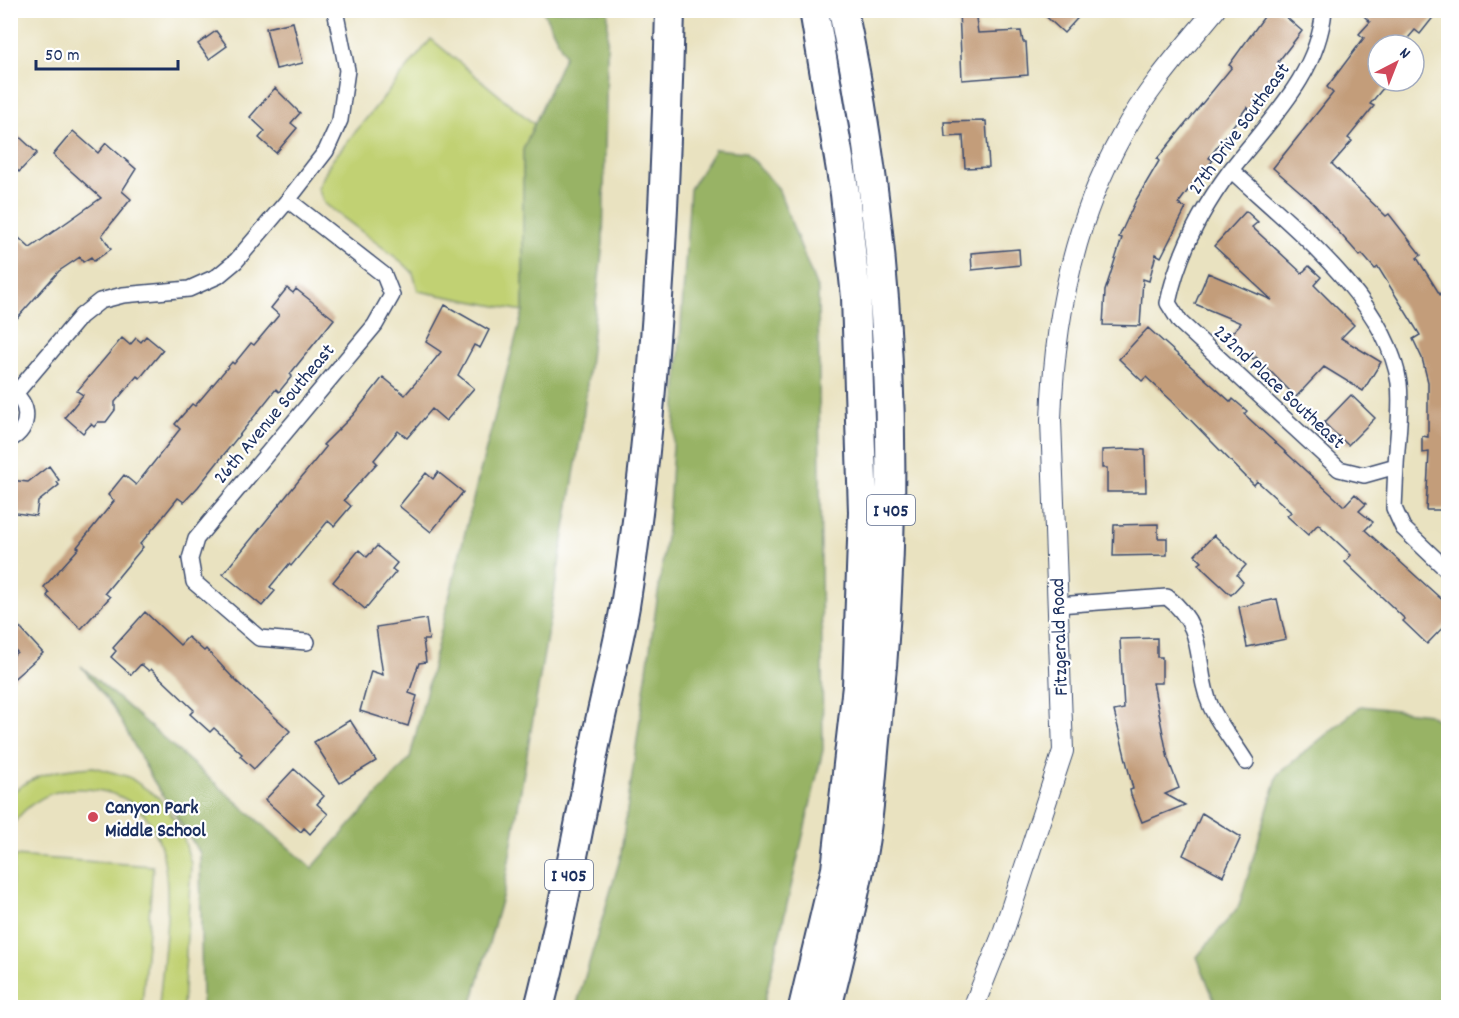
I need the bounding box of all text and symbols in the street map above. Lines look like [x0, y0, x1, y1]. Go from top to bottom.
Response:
scale bar [36, 33, 178, 71]
north arrow [1366, 33, 1426, 93]
text: N [1394, 43, 1415, 65]
text: 50 m [45, 44, 80, 69]
street label: 27th Drive Southeast [1183, 58, 1298, 202]
street label: 232nd Place Southeast [1206, 320, 1350, 457]
street label: 26th Avenue Southeast [208, 339, 343, 491]
road number: I 405 [867, 495, 915, 525]
street label: Fitzgerald Road [1045, 577, 1077, 696]
place label: Canyon Park Middle School [105, 795, 206, 846]
marker: Canyon Park Middle School [86, 810, 100, 824]
road number: I 405 [545, 860, 593, 890]

